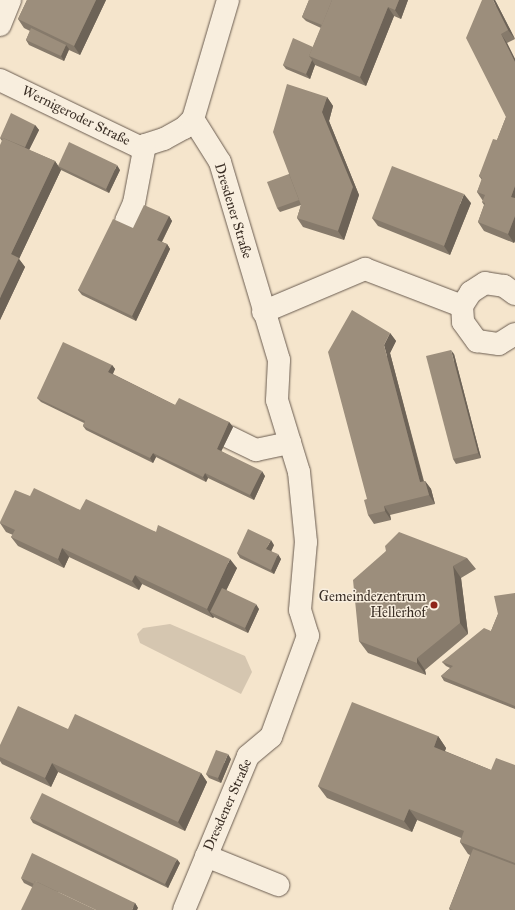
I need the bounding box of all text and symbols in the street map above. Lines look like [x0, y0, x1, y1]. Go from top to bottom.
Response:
street label: Wernigeroder Straße [19, 83, 133, 149]
street label: Dresdener Straße [211, 161, 255, 261]
place label: Gemeindezentrum Hellerhof [319, 589, 426, 622]
marker: Gemeindezentrum Hellerhof [429, 600, 439, 610]
street label: Dresdener Straße [200, 756, 256, 854]

